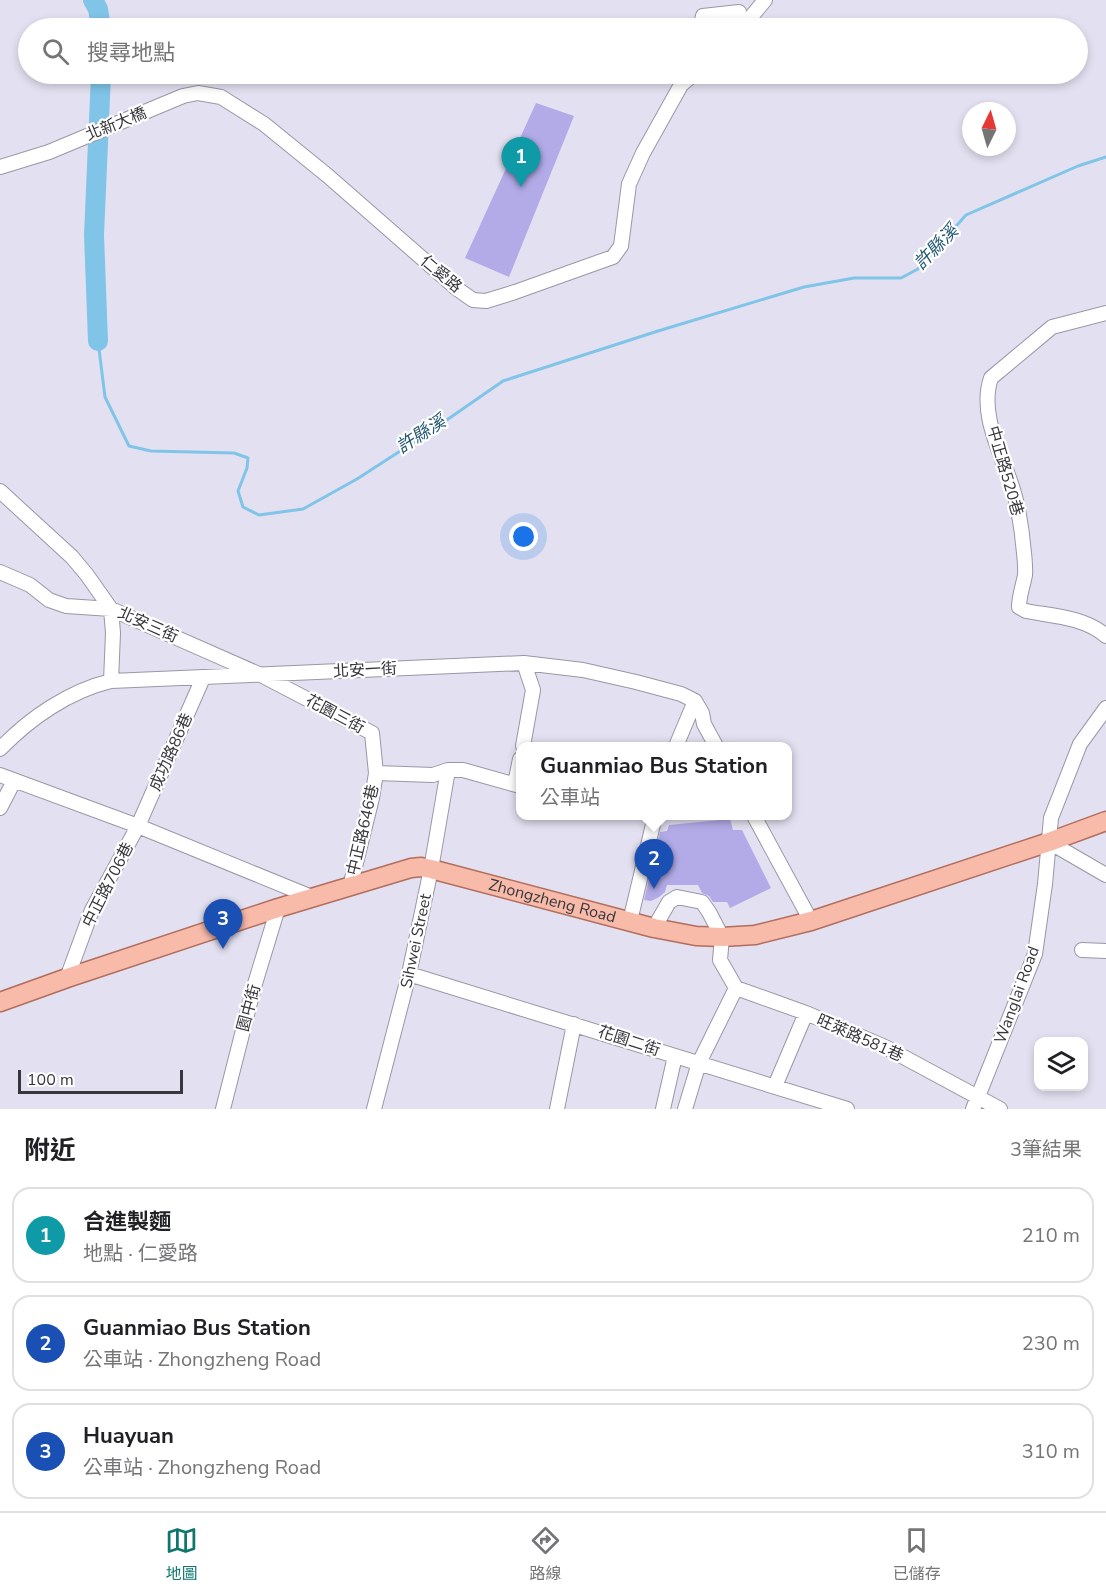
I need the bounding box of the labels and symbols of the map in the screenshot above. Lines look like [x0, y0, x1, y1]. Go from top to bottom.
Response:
street label: 北新大橋 [82, 102, 150, 146]
north arrow [962, 102, 1016, 156]
pin: 1 [502, 138, 540, 187]
water label: 許縣溪 [909, 217, 965, 275]
street label: 仁愛路 [416, 250, 466, 298]
water label: 許縣溪 [392, 408, 453, 459]
street label: 中正路520巷 [982, 423, 1028, 519]
your location [509, 522, 538, 551]
street label: 北安三街 [114, 602, 182, 648]
street label: 北安一街 [332, 657, 398, 683]
street label: 花園三街 [302, 689, 368, 739]
street label: 成功路86巷 [144, 710, 198, 794]
street label: 中正路646巷 [342, 782, 384, 878]
street label: 中正路706巷 [77, 839, 139, 931]
pin: 2 [634, 840, 674, 889]
street label: Zhongzheng Road [486, 874, 618, 928]
street label: Sihwei Street [395, 891, 437, 990]
pin: 3 [204, 900, 242, 949]
street label: Wanglai Road [989, 943, 1045, 1047]
street label: 園中街 [232, 982, 266, 1034]
street label: 旺萊路581巷 [813, 1009, 907, 1067]
street label: 花園二街 [595, 1021, 663, 1061]
scale bar [18, 1067, 183, 1094]

